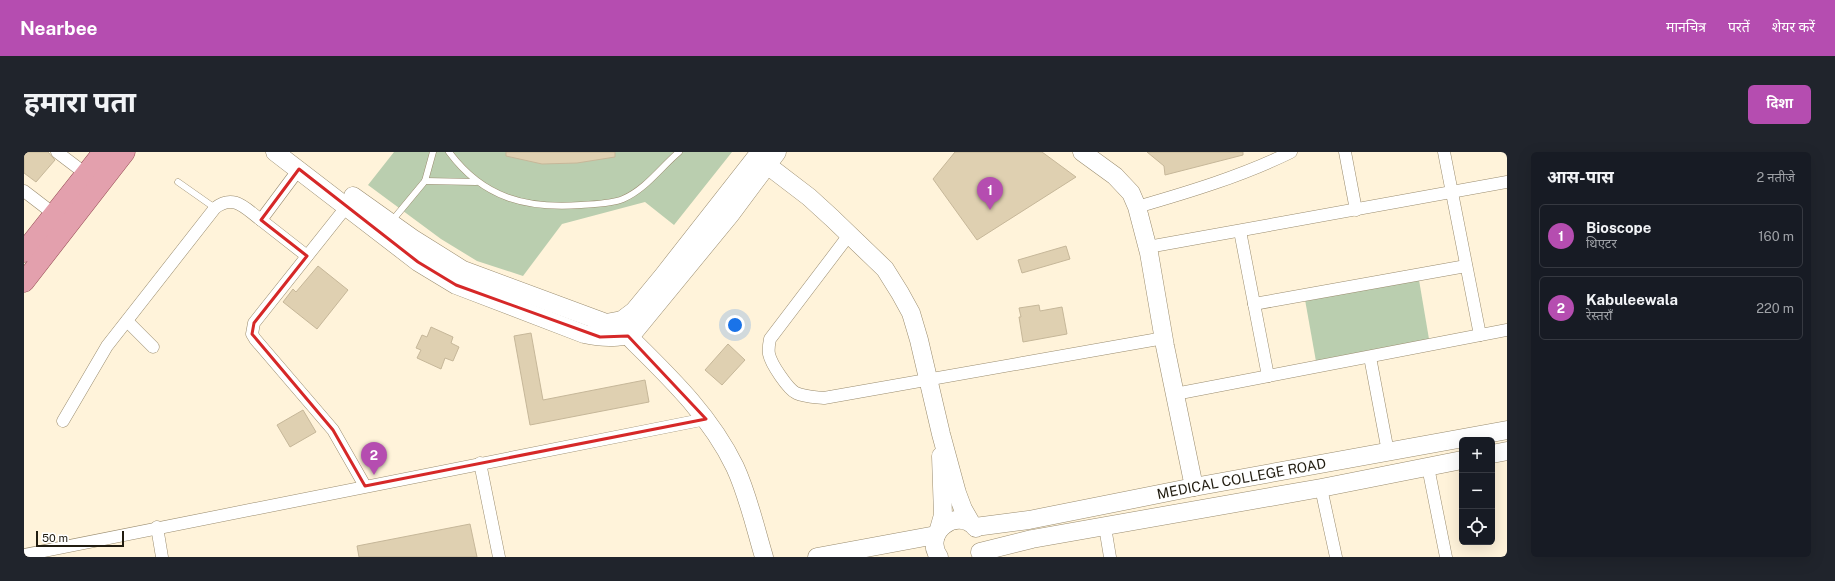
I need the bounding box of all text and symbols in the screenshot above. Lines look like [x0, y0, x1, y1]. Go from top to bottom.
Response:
text: Nearbee [20, 17, 98, 39]
text: मानचित्र [1666, 19, 1706, 35]
text: परतें [1728, 19, 1750, 35]
text: शेयर करें [1772, 19, 1815, 35]
text: हमारा पता [24, 85, 136, 118]
button: दिशा [1748, 85, 1811, 124]
text: आस-पास [1547, 167, 1614, 187]
text: 2 नतीजे [1756, 170, 1795, 185]
pin: 1 [977, 177, 1003, 210]
text: Bioscope [1586, 219, 1651, 236]
text: 1 [1558, 229, 1564, 244]
text: 160 m [1758, 229, 1794, 244]
text: थिएटर [1586, 236, 1617, 251]
text: Kabuleewala [1586, 291, 1678, 308]
text: 2 [1557, 301, 1565, 316]
text: 220 m [1756, 301, 1794, 316]
text: रेस्तराँ [1586, 308, 1612, 323]
your location [725, 315, 745, 335]
map controls [1459, 437, 1495, 545]
button: + [1459, 437, 1495, 473]
pin: 2 [361, 442, 387, 475]
street label: MEDICAL COLLEGE ROAD [1156, 455, 1327, 502]
button: − [1459, 473, 1495, 509]
button: locate [1459, 509, 1495, 545]
scale bar [36, 529, 124, 548]
text: 50 m [42, 532, 68, 544]

